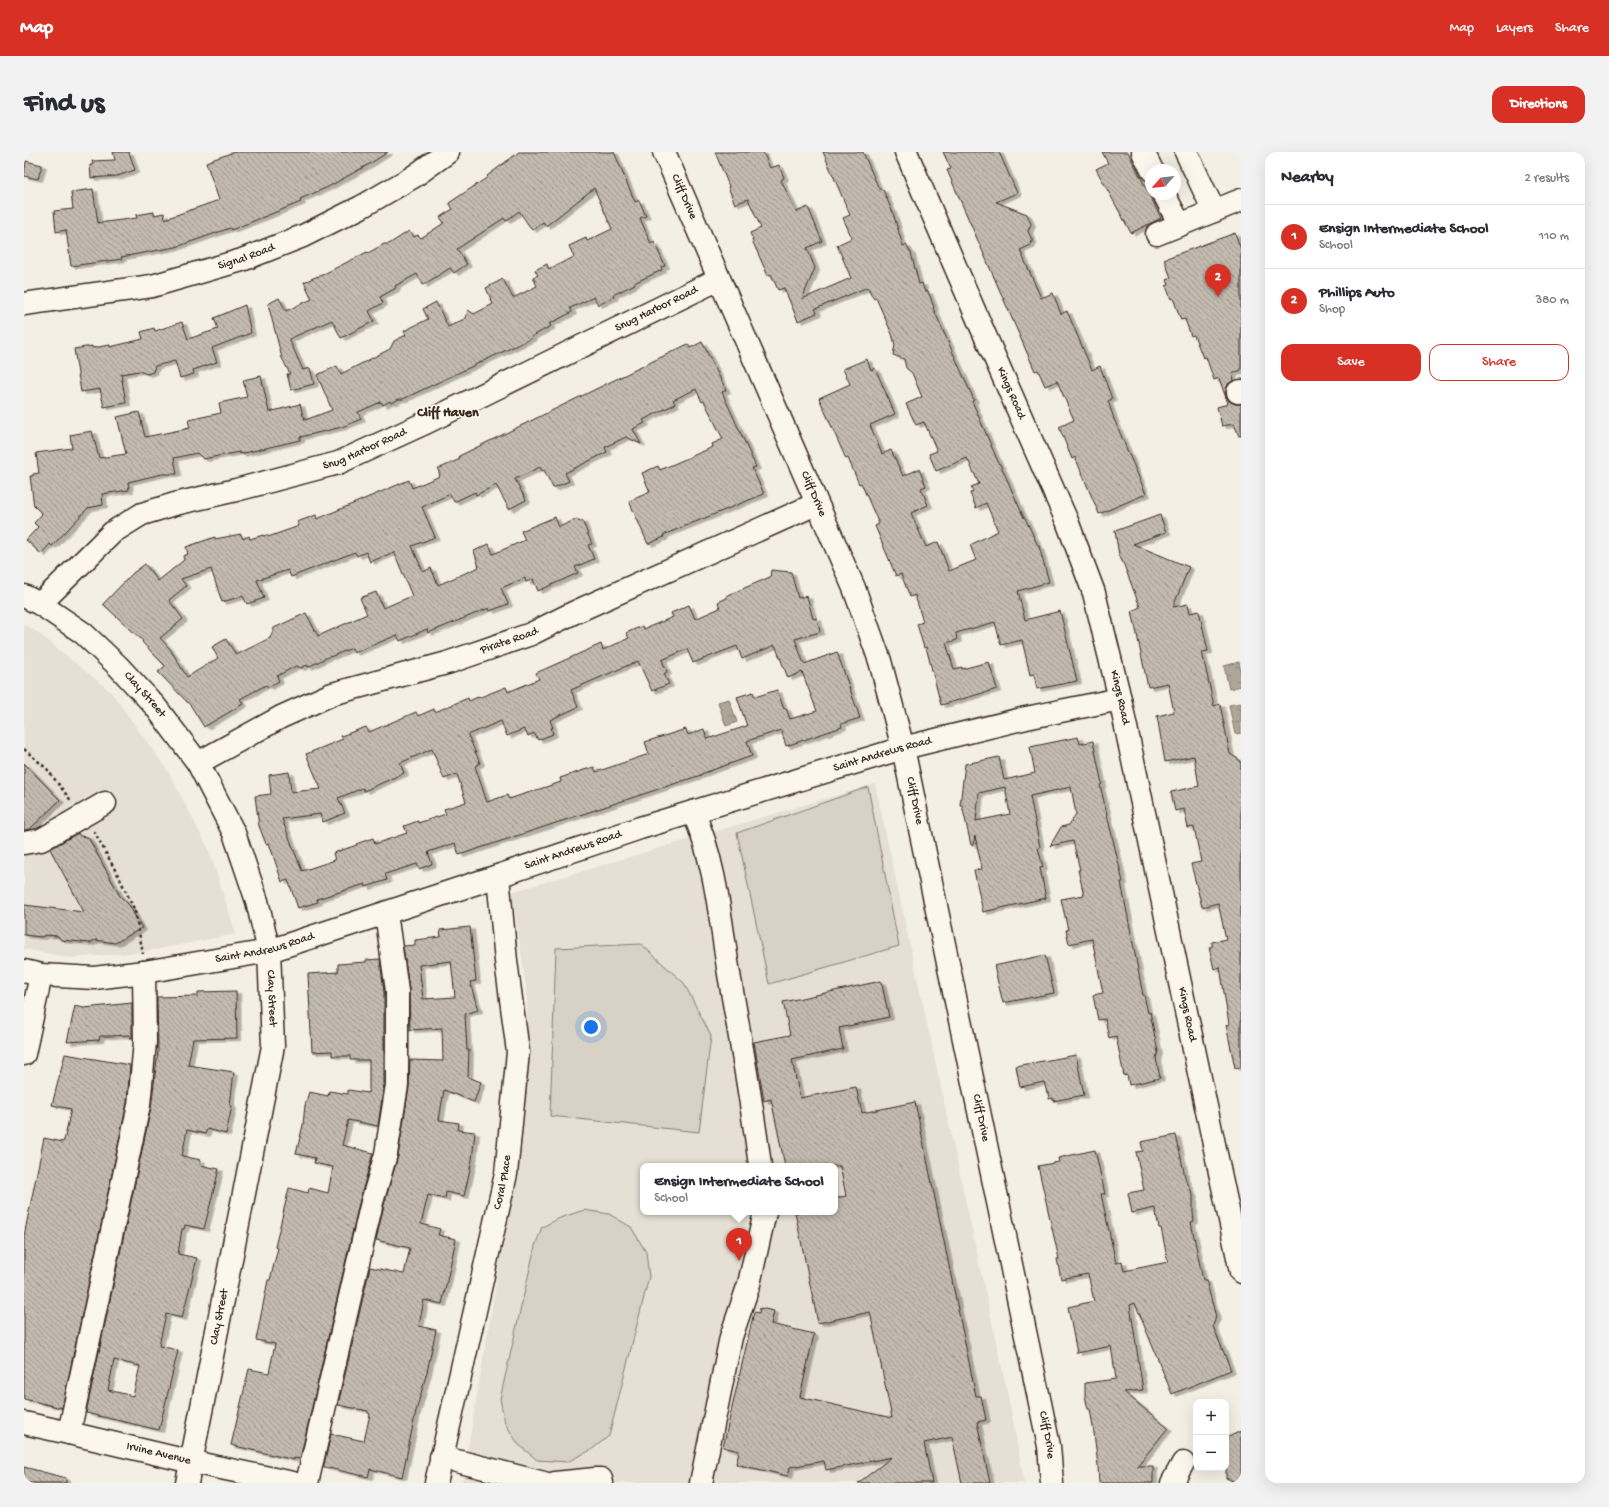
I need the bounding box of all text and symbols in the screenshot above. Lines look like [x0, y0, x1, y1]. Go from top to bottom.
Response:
text: Map [20, 17, 53, 40]
text: Map [1450, 20, 1474, 37]
text: Layers [1496, 20, 1533, 37]
text: Share [1555, 20, 1589, 37]
button: Directions [1492, 86, 1585, 123]
text: Find us [24, 88, 104, 121]
north arrow [1145, 164, 1181, 200]
text: Nearby [1281, 168, 1334, 188]
text: 2 results [1524, 171, 1569, 186]
street label: Cliff Drive [668, 172, 700, 223]
text: Ensign Intermediate School [1319, 220, 1489, 238]
text: 1 [1291, 229, 1297, 244]
text: 110 m [1539, 229, 1569, 244]
text: School [1319, 238, 1353, 253]
street label: Signal Road [217, 240, 278, 274]
pin: 2 [1205, 264, 1231, 297]
street label: Snug Harbor Road [613, 283, 701, 336]
text: Phillips Auto [1319, 284, 1395, 302]
text: 2 [1291, 293, 1297, 308]
text: 380 m [1535, 293, 1569, 308]
text: Shop [1319, 302, 1345, 317]
button: Save [1281, 344, 1421, 381]
button: Share [1429, 344, 1569, 381]
street label: Kings Road [993, 365, 1029, 422]
district label: Cliff Haven [416, 405, 479, 422]
street label: Snug Harbor Road [321, 425, 410, 474]
street label: Cliff Drive [797, 469, 829, 520]
street label: Pirate Road [478, 624, 542, 658]
street label: Clay Street [120, 669, 169, 721]
street label: Kings Road [1106, 669, 1132, 727]
street label: Saint Andrews Road [832, 734, 934, 776]
street label: Cliff Drive [902, 776, 926, 827]
street label: Saint Andrews Road [523, 827, 624, 873]
street label: Saint Andrews Road [214, 929, 317, 967]
street label: Clay Street [263, 970, 279, 1028]
street label: Kings Road [1174, 986, 1199, 1044]
your location [581, 1017, 601, 1037]
street label: Cliff Drive [969, 1093, 992, 1144]
street label: Coral Place [491, 1154, 515, 1211]
popup [640, 1163, 838, 1215]
text: Ensign Intermediate School [654, 1173, 824, 1191]
text: School [654, 1191, 688, 1206]
pin: 1 [726, 1228, 752, 1261]
street label: Clay Street [208, 1287, 232, 1346]
map controls [1193, 1399, 1229, 1471]
button: + [1193, 1399, 1229, 1435]
street label: Cliff Drive [1035, 1410, 1057, 1460]
button: − [1193, 1435, 1229, 1471]
street label: Irvine Avenue [125, 1440, 193, 1469]

